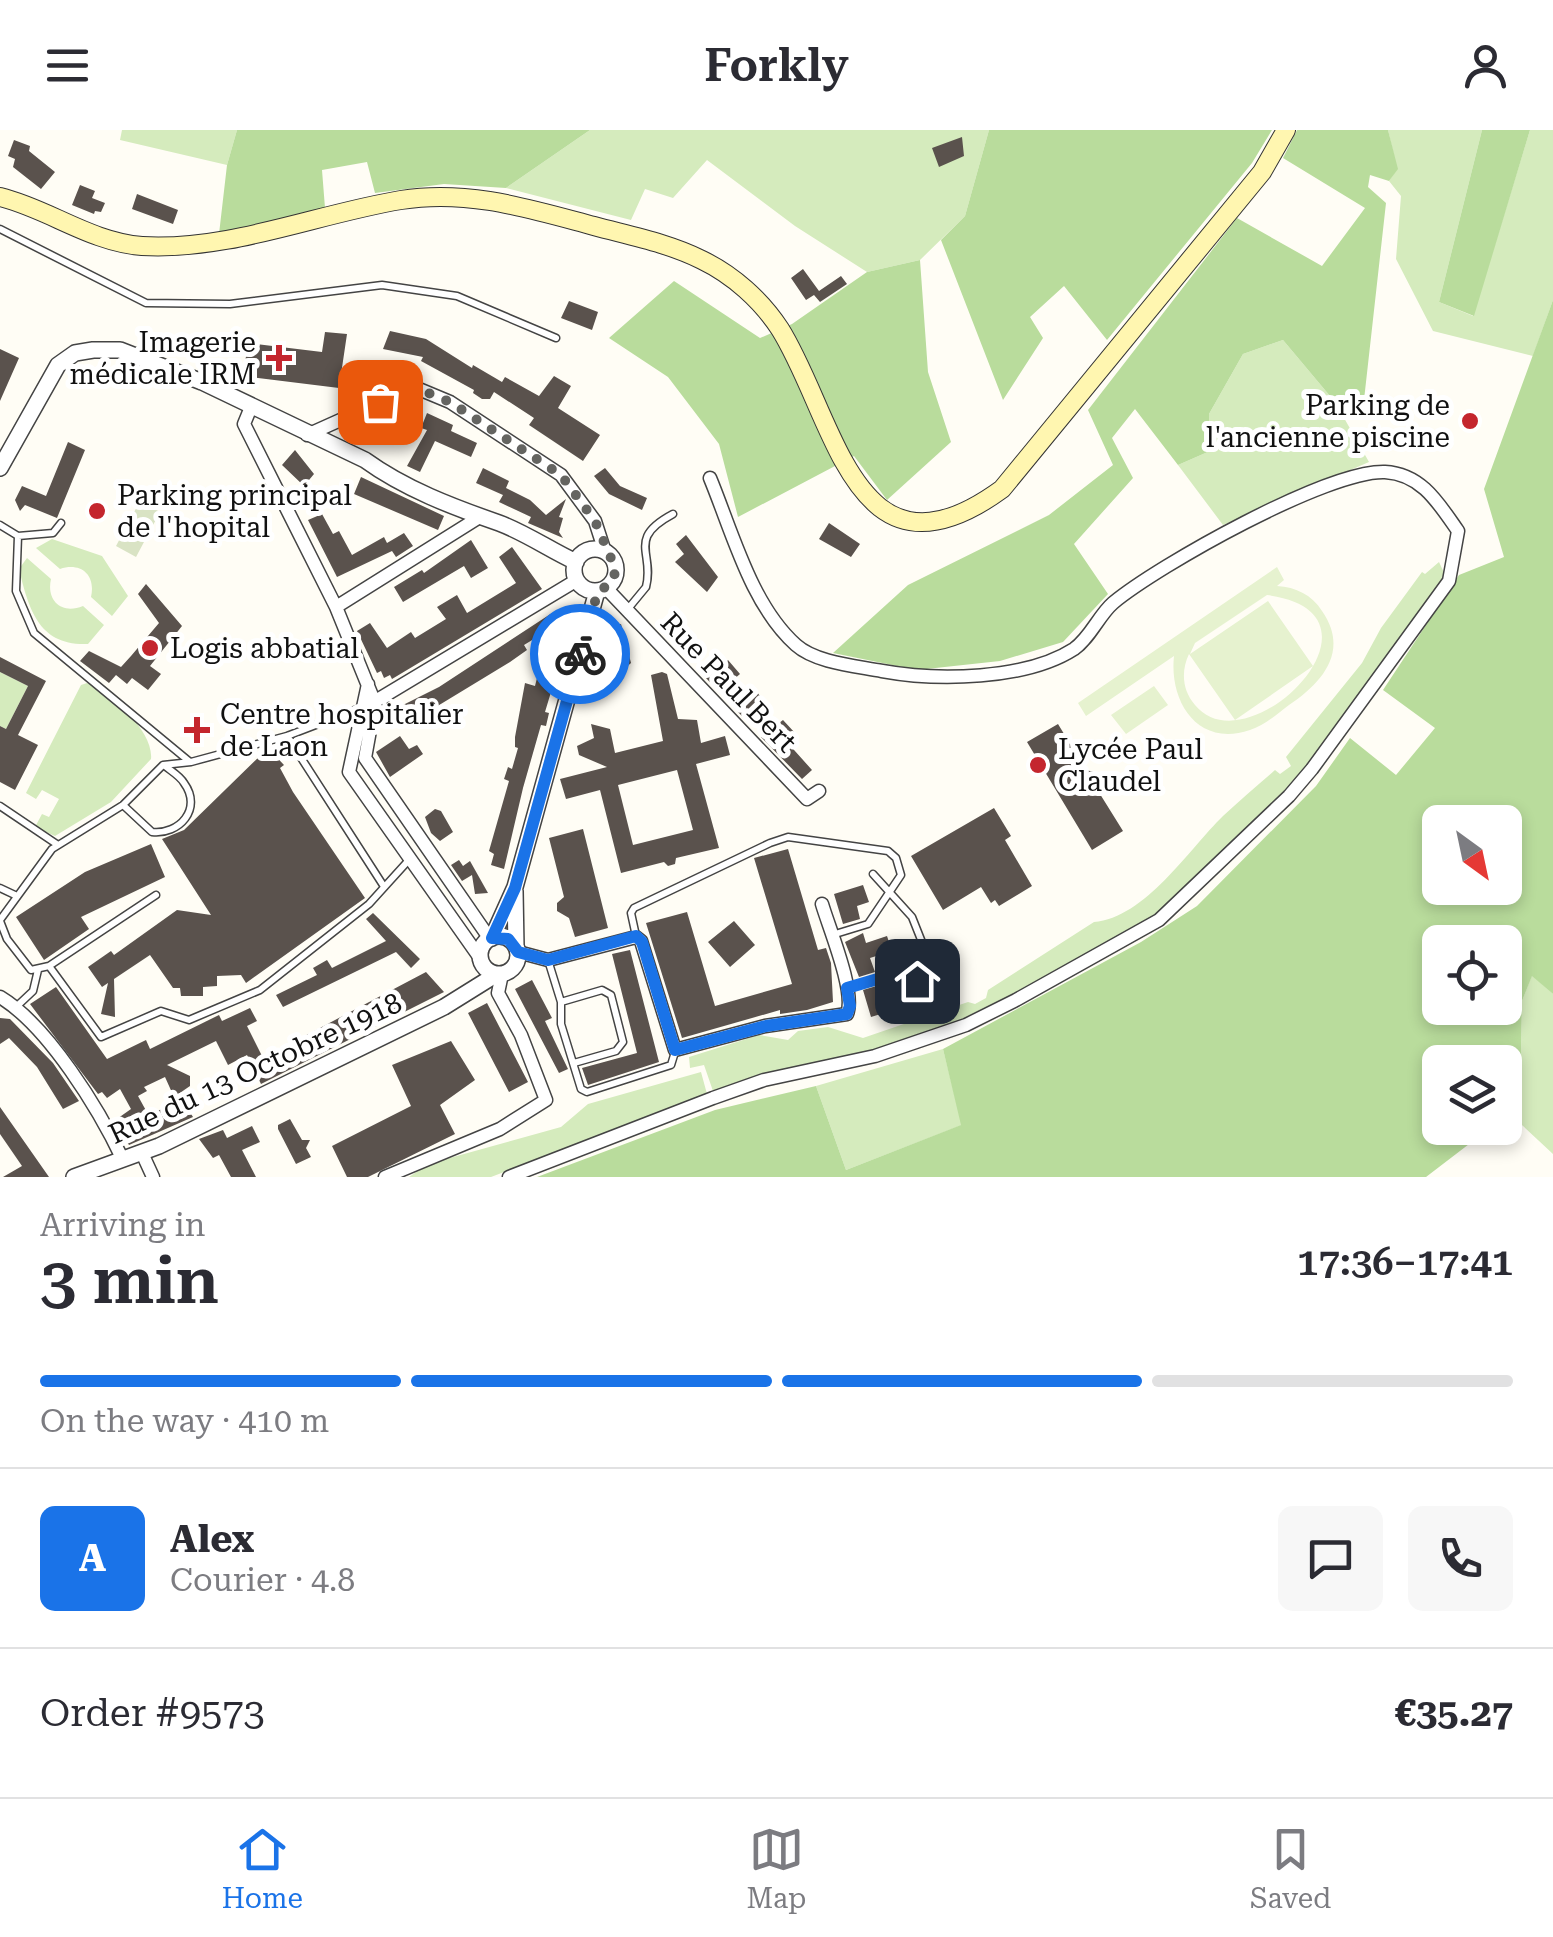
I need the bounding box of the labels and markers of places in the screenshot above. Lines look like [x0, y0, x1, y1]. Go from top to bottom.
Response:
place label: Imagerie médicale IRM [69, 326, 256, 391]
marker: Imagerie médicale IRM [266, 345, 292, 371]
pin [338, 360, 423, 445]
place label: Parking de l'ancienne piscine [1206, 389, 1450, 454]
marker: Parking de l'ancienne piscine [1459, 410, 1481, 432]
place label: Parking principal de l'hopital [117, 479, 352, 544]
marker: Parking principal de l'hopital [86, 500, 108, 522]
place label: Logis abbatial [170, 632, 359, 665]
marker: Logis abbatial [139, 637, 161, 659]
place label: Centre hospitalier de Laon [220, 698, 463, 763]
marker: Centre hospitalier de Laon [184, 717, 210, 743]
place label: Lycée Paul Claudel [1058, 733, 1203, 798]
marker: Lycée Paul Claudel [1027, 754, 1049, 776]
pin [875, 939, 960, 1024]

